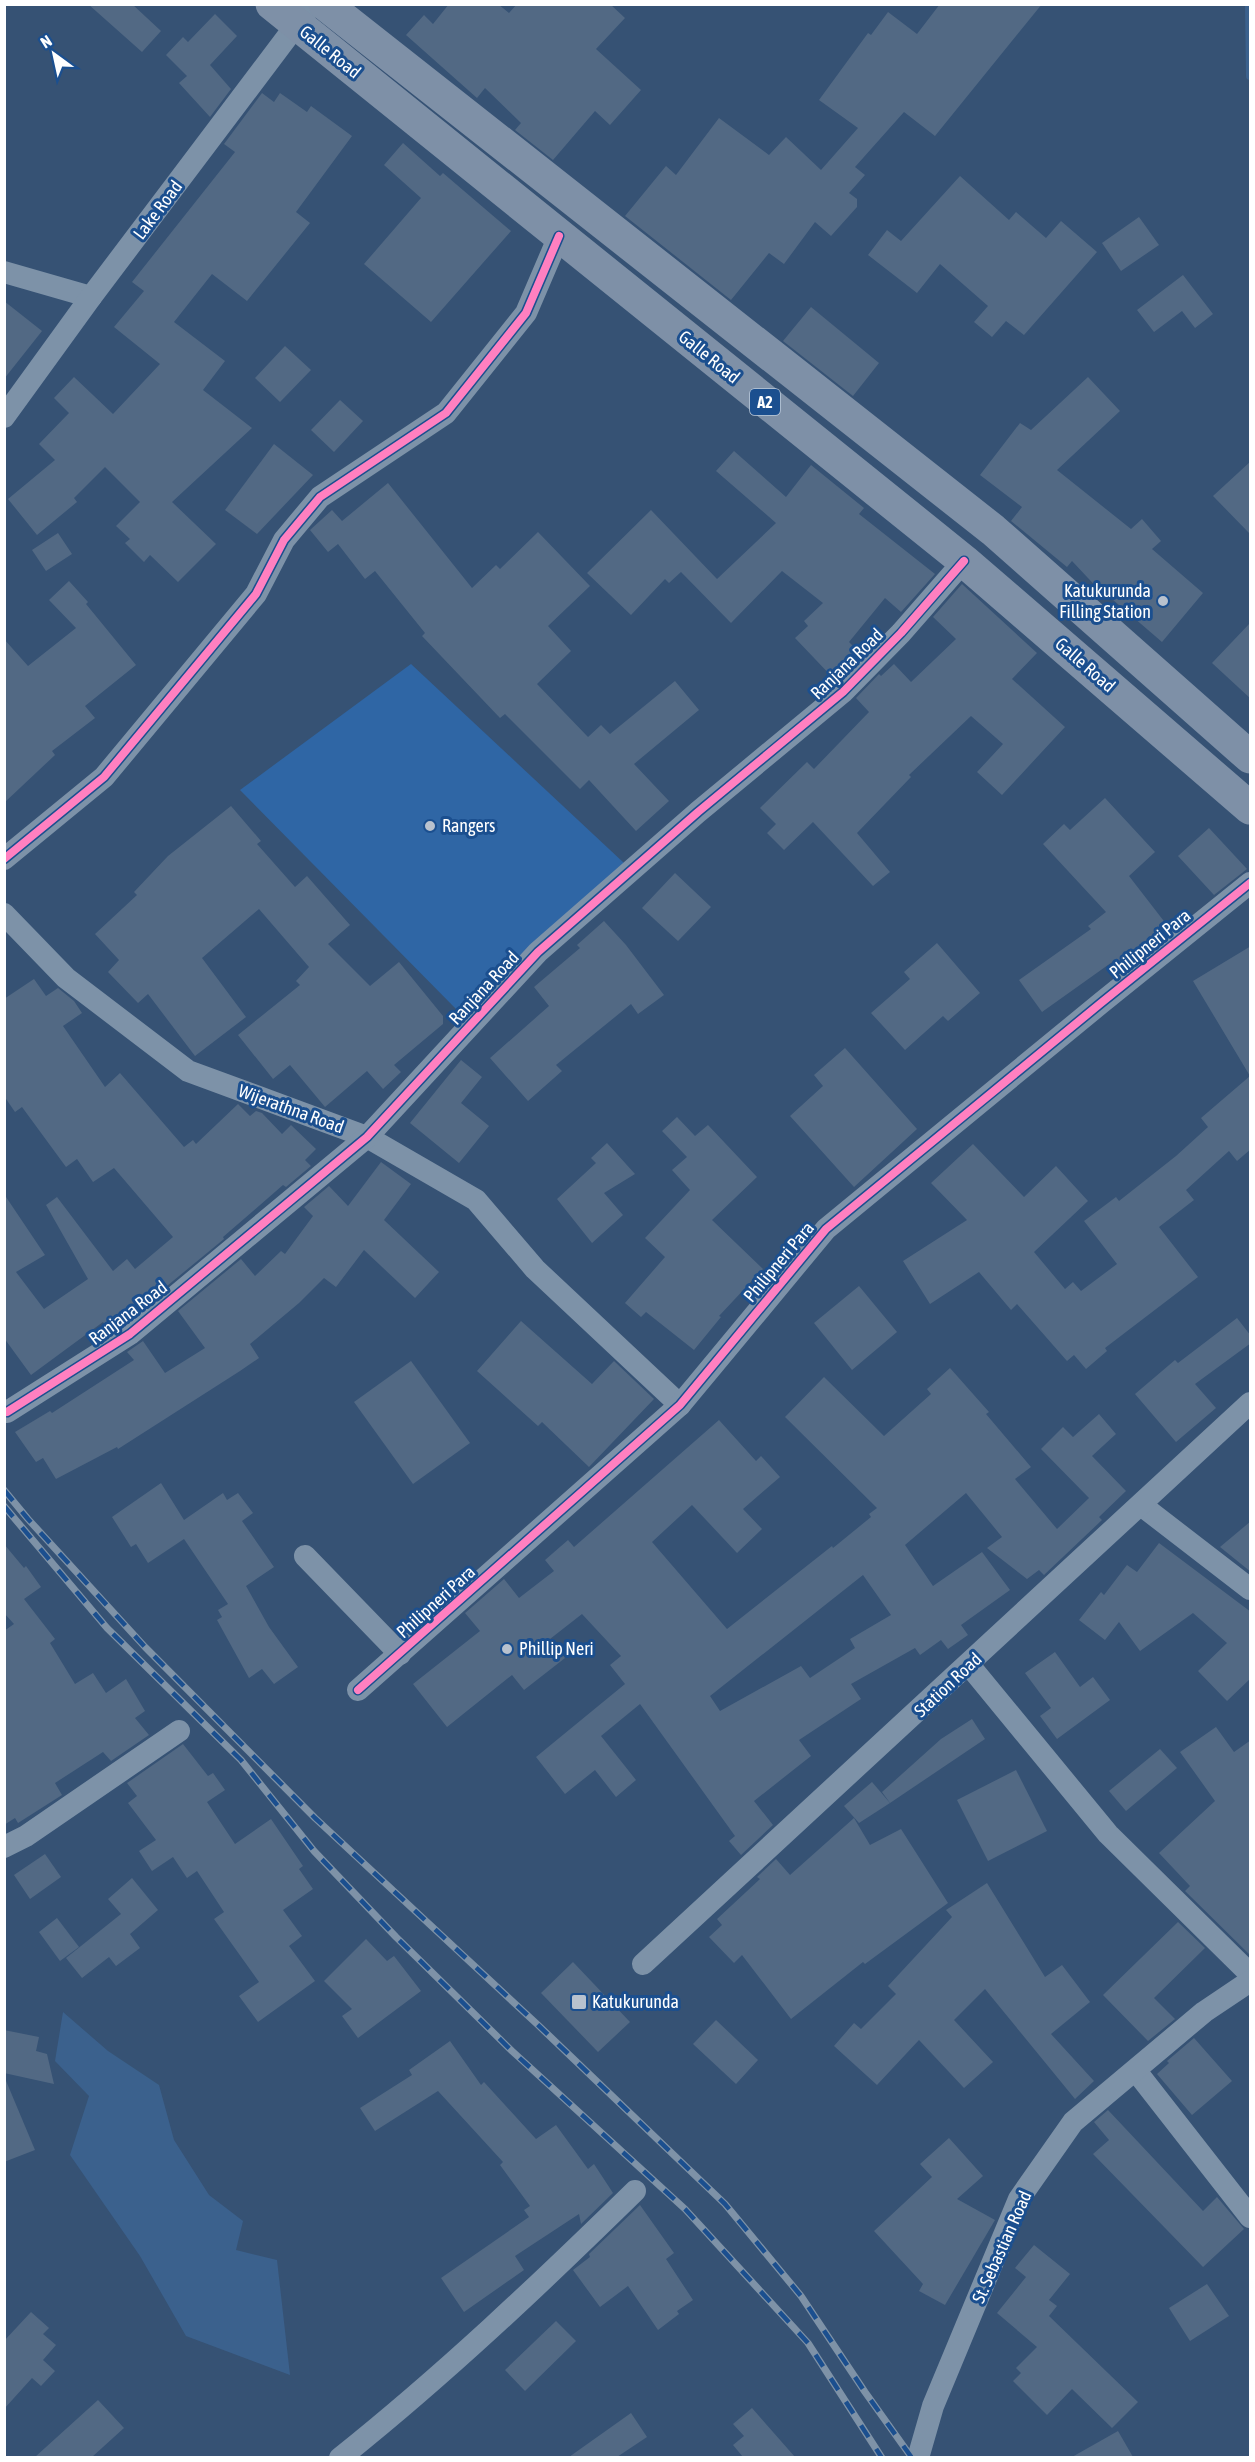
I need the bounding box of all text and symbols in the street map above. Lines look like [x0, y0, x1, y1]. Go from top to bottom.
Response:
street label: Galle Road [296, 21, 365, 83]
north arrow [24, 24, 84, 84]
text: N [37, 31, 55, 52]
street label: Lake Road [129, 176, 186, 243]
street label: Galle Road [675, 326, 744, 388]
road number: A2 [750, 389, 780, 415]
place label: Katukurunda Filling Station [1059, 580, 1151, 622]
marker: Katukurunda Filling Station [1156, 594, 1170, 608]
street label: Ranjana Road [806, 624, 887, 703]
street label: Galle Road [1051, 633, 1119, 696]
place label: Rangers [442, 815, 495, 836]
marker: Rangers [423, 819, 437, 833]
street label: Philipneri Para [1105, 905, 1194, 983]
street label: Ranjana Road [444, 947, 523, 1029]
street label: Wijerathna Road [236, 1080, 347, 1137]
street label: Philipneri Para [739, 1217, 818, 1306]
street label: Ranjana Road [84, 1276, 171, 1349]
street label: Philipneri Para [392, 1561, 479, 1642]
place label: Phillip Neri [519, 1638, 594, 1659]
marker: Phillip Neri [500, 1642, 514, 1656]
street label: Station Road [910, 1648, 986, 1721]
place label: Katukurunda [592, 1991, 679, 2012]
marker: Katukurunda [570, 1993, 588, 2011]
street label: St. Sebastian Road [967, 2187, 1036, 2306]

